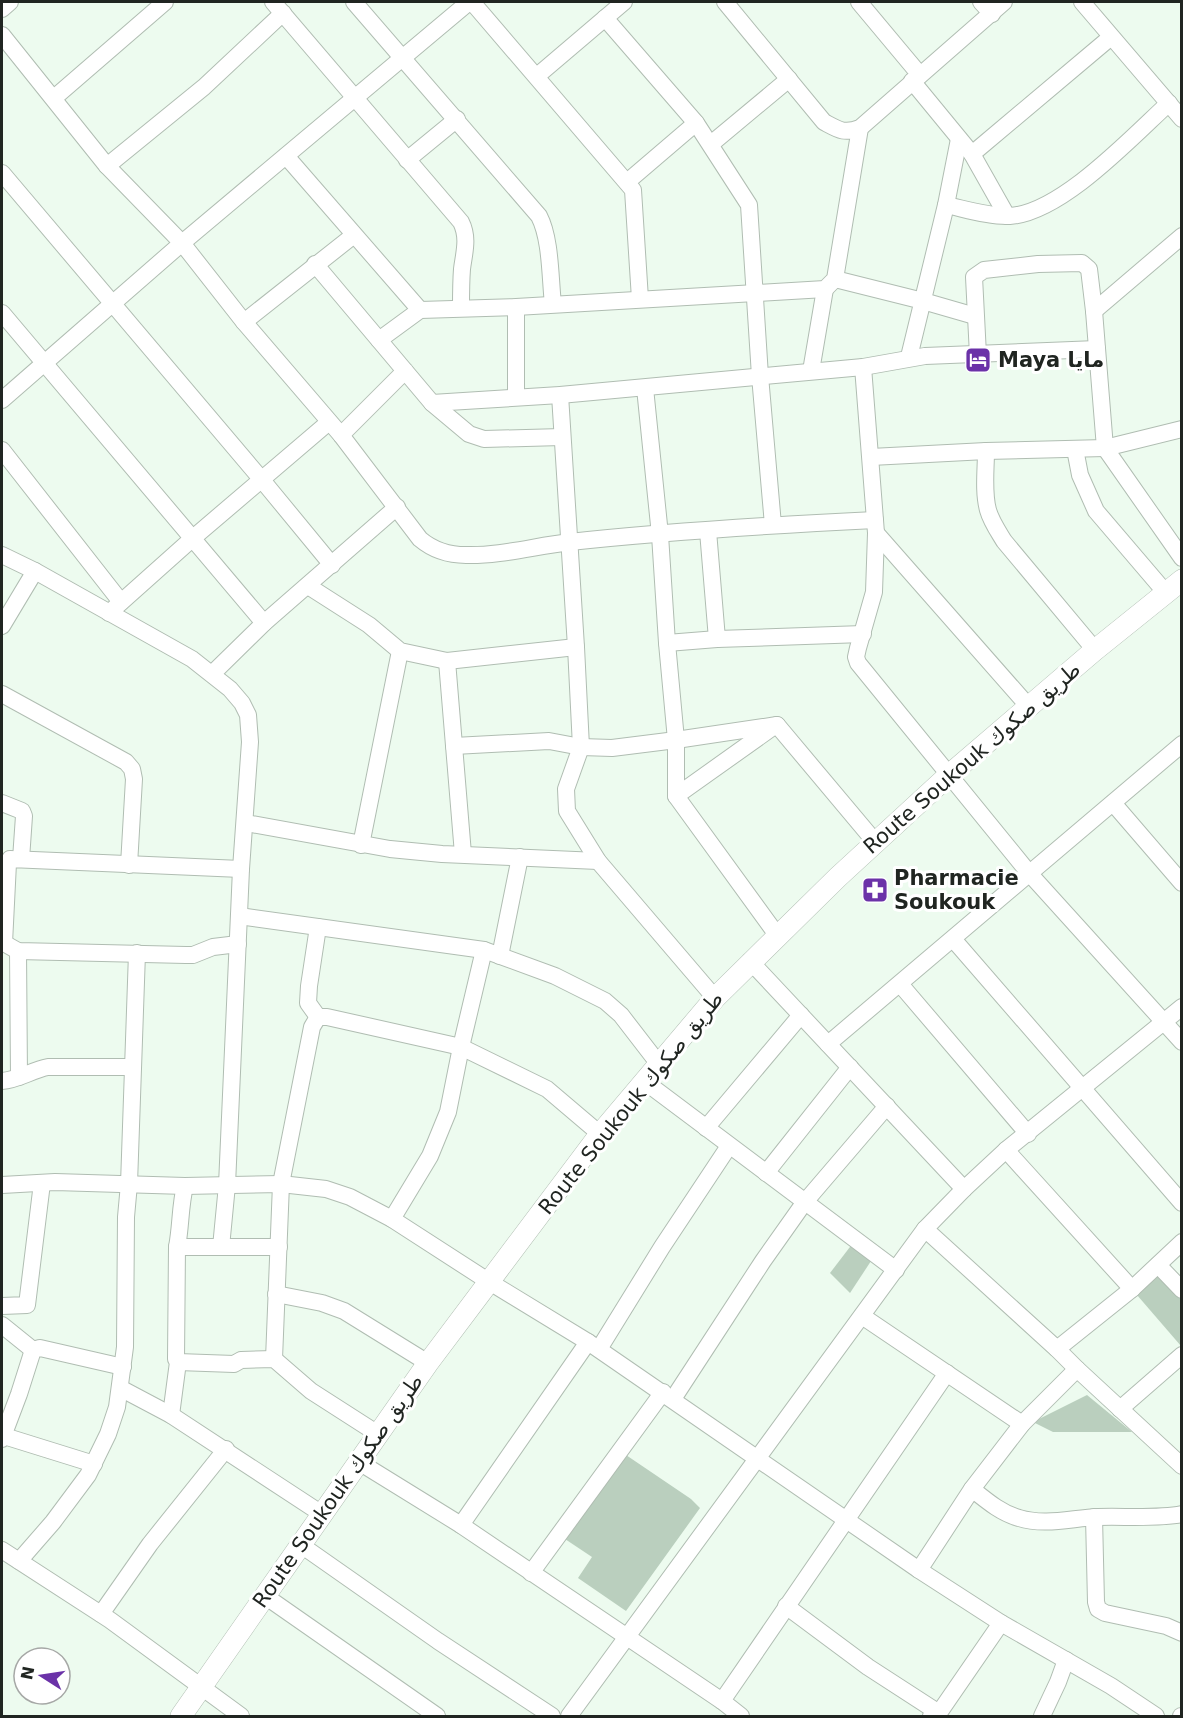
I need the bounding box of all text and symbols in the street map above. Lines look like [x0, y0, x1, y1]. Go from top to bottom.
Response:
hotel icon: Maya مايا [963, 345, 993, 375]
place label: Maya مايا [998, 348, 1104, 372]
street label: Route Soukouk طريق صكوك [859, 657, 1085, 859]
place label: Pharmacie Soukouk [894, 866, 1019, 914]
pharmacy icon: Pharmacie Soukouk [860, 875, 890, 905]
street label: Route Soukouk طريق صكوك [534, 987, 728, 1219]
street label: Route Soukouk طريق صكوك [248, 1370, 428, 1612]
north arrow [12, 1646, 72, 1706]
text: N [17, 1664, 39, 1682]

